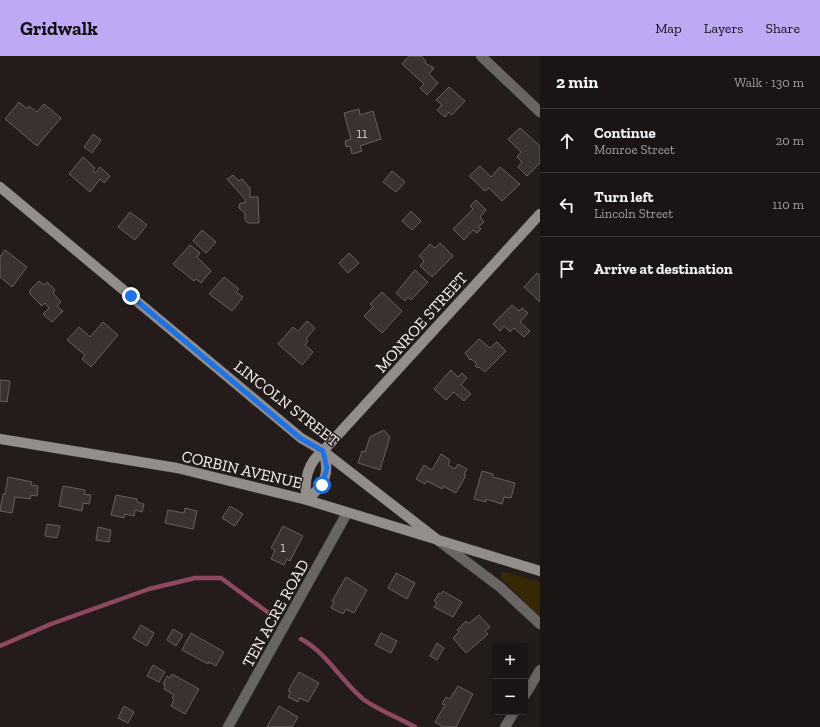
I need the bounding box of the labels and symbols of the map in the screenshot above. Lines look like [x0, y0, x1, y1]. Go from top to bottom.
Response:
house number: 11 [357, 125, 368, 142]
street label: MONROE STREET [371, 268, 471, 376]
route end [122, 287, 140, 305]
street label: LINCOLN STREET [230, 356, 343, 450]
street label: CORBIN AVENUE [180, 446, 304, 493]
route start [313, 476, 331, 494]
house number: 1 [280, 539, 286, 556]
street label: TEN ACRE ROAD [238, 556, 313, 670]

